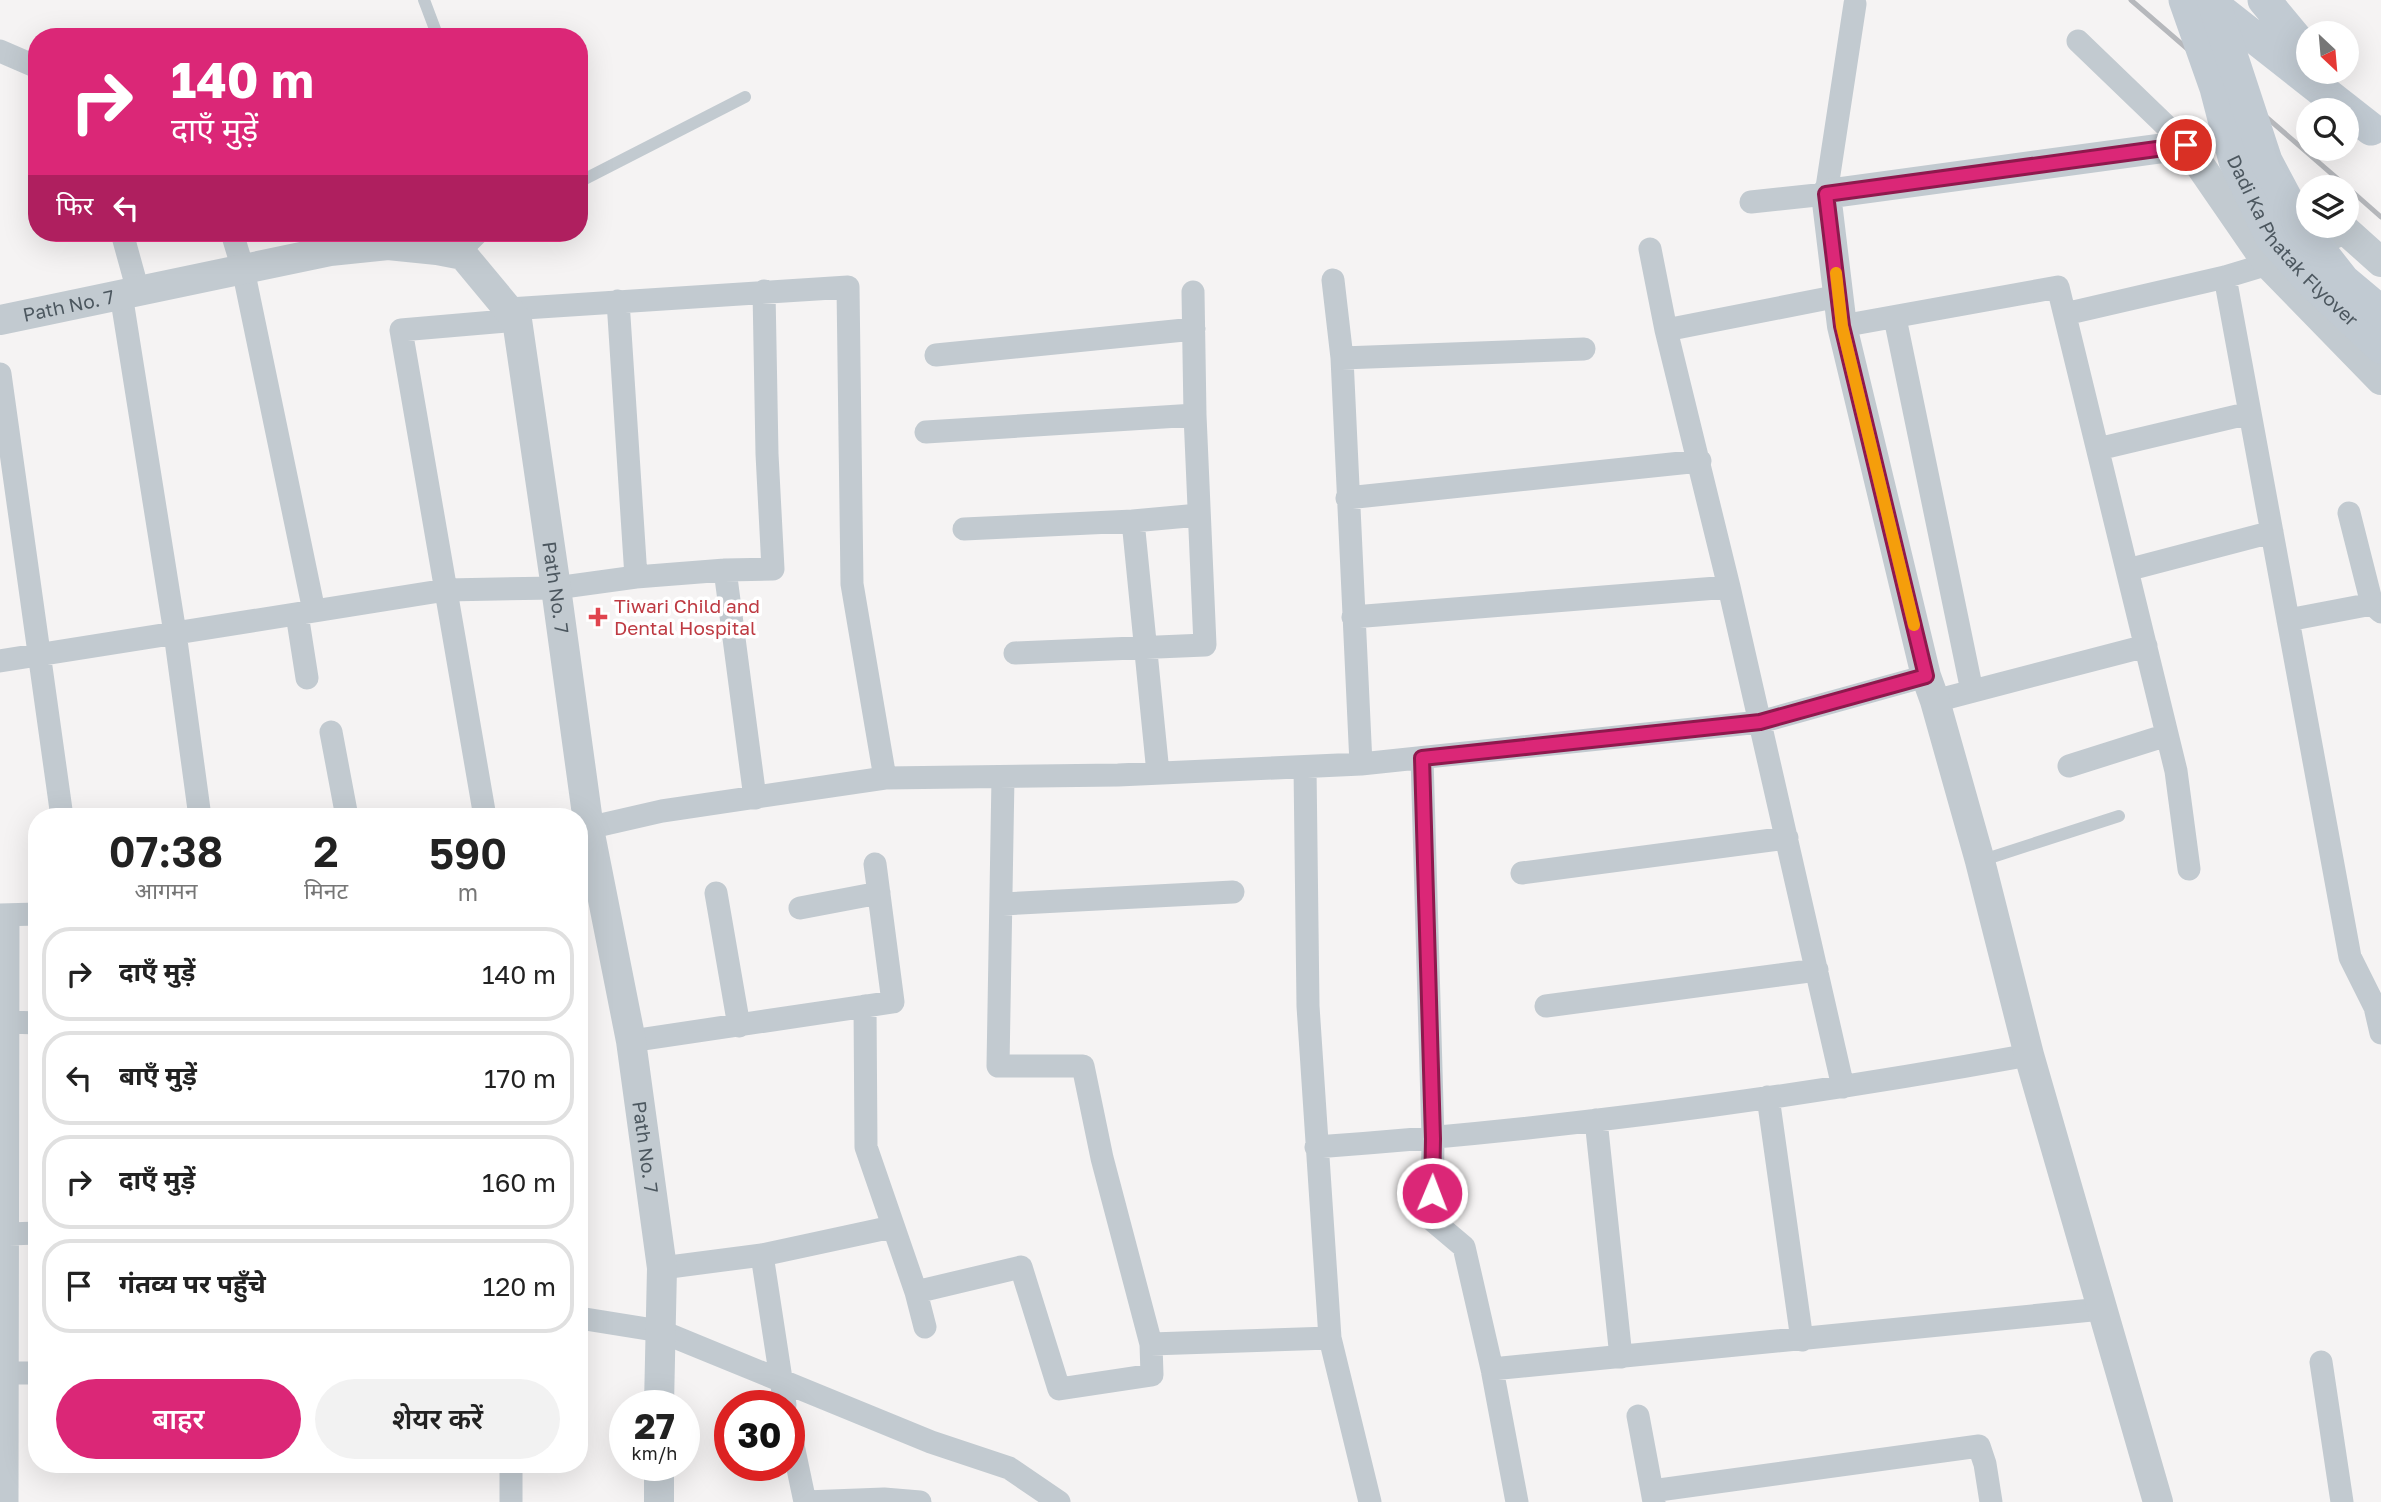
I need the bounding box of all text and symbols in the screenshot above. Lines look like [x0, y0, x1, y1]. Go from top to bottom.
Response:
north arrow [2296, 21, 2359, 84]
map controls [2296, 21, 2359, 238]
text: 140 m [171, 50, 314, 109]
icon: right [56, 56, 147, 147]
button: search [2296, 98, 2359, 161]
text: दाएँ मुड़ें [171, 110, 258, 148]
pin [2156, 115, 2216, 175]
icon: arrive [2167, 126, 2205, 164]
street label: Dadi Ka Phatak Flyover [2223, 151, 2364, 331]
button: layers [2296, 175, 2359, 238]
icon: left [107, 189, 145, 227]
text: फिर [56, 190, 93, 221]
street label: Path No. 7 [21, 284, 116, 326]
street label: Path No. 7 [538, 540, 574, 635]
place label: Tiwari Child and Dental Hospital [614, 594, 760, 639]
marker: Tiwari Child and Dental Hospital [588, 607, 608, 627]
text: 07:38 [109, 826, 223, 876]
text: 2 [313, 826, 339, 876]
text: 590 [429, 828, 507, 878]
text: आगमन [135, 876, 198, 904]
text: मिनट [304, 876, 348, 904]
text: m [458, 878, 478, 906]
icon: right [60, 955, 98, 993]
text: दाएँ मुड़ें [119, 956, 195, 987]
text: 140 m [482, 959, 556, 990]
icon: left [60, 1059, 98, 1097]
text: बाएँ मुड़ें [119, 1060, 197, 1091]
text: 170 m [484, 1063, 556, 1094]
street label: Path No. 7 [628, 1099, 664, 1195]
position arrow [1395, 1156, 1469, 1230]
icon: right [60, 1163, 98, 1201]
text: दाएँ मुड़ें [119, 1164, 195, 1195]
text: 160 m [482, 1167, 556, 1198]
icon: arrive [60, 1267, 98, 1305]
text: गंतव्य पर पहुँचे [119, 1268, 266, 1299]
text: 120 m [483, 1271, 556, 1302]
button: बाहर [56, 1379, 301, 1459]
button: शेयर करें [315, 1379, 560, 1459]
speed limit sign: 30 [714, 1390, 805, 1481]
text: 27 [634, 1405, 675, 1447]
text: km/h [632, 1442, 677, 1464]

